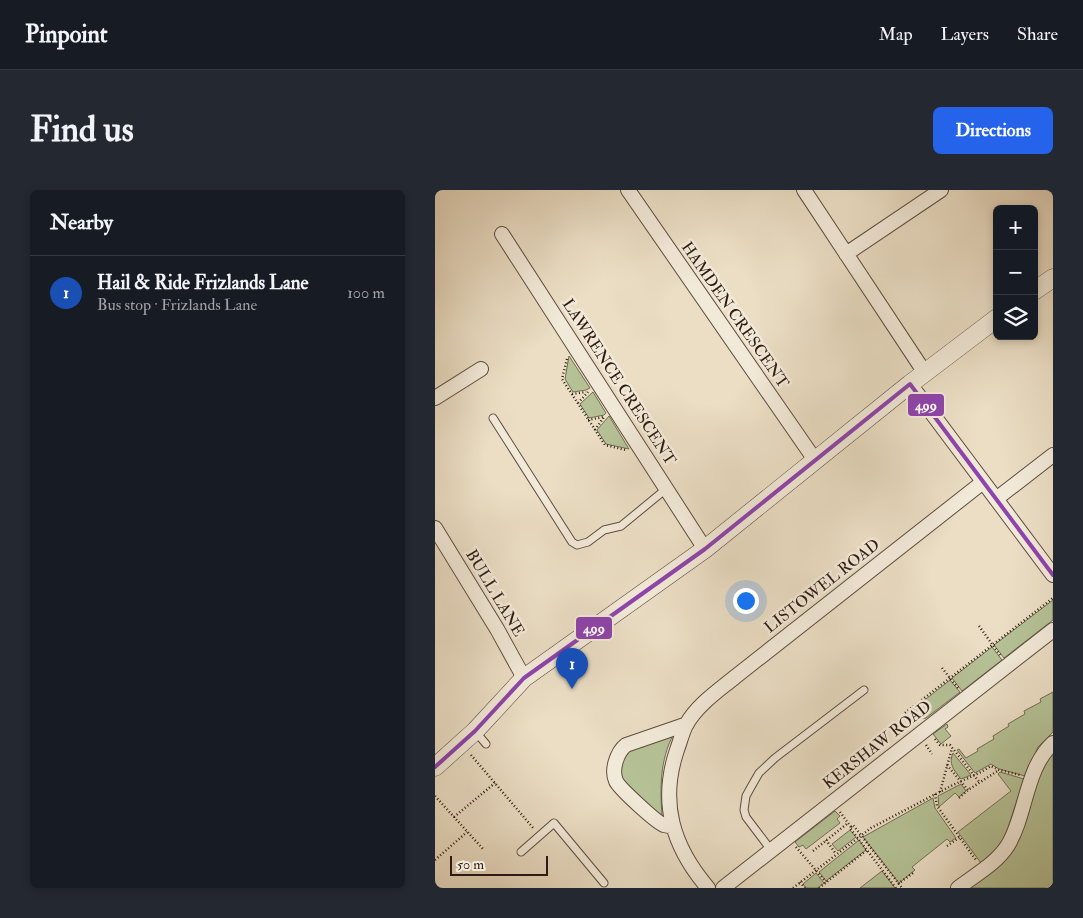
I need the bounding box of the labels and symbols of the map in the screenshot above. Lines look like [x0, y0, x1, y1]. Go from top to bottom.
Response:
street label: HAMDEN CRESCENT [677, 238, 793, 392]
street label: LAWRENCE CRESCENT [558, 295, 680, 469]
line badge: 499 [907, 393, 945, 417]
text: 499 [914, 397, 937, 414]
street label: LISTOWEL ROAD [760, 535, 884, 637]
street label: BULL LANE [461, 546, 529, 640]
your location [733, 588, 759, 614]
line badge: 499 [575, 616, 613, 640]
text: 499 [582, 620, 605, 637]
pin: 1 [556, 648, 588, 689]
street label: KERSHAW ROAD [819, 696, 935, 794]
scale bar [450, 853, 547, 876]

